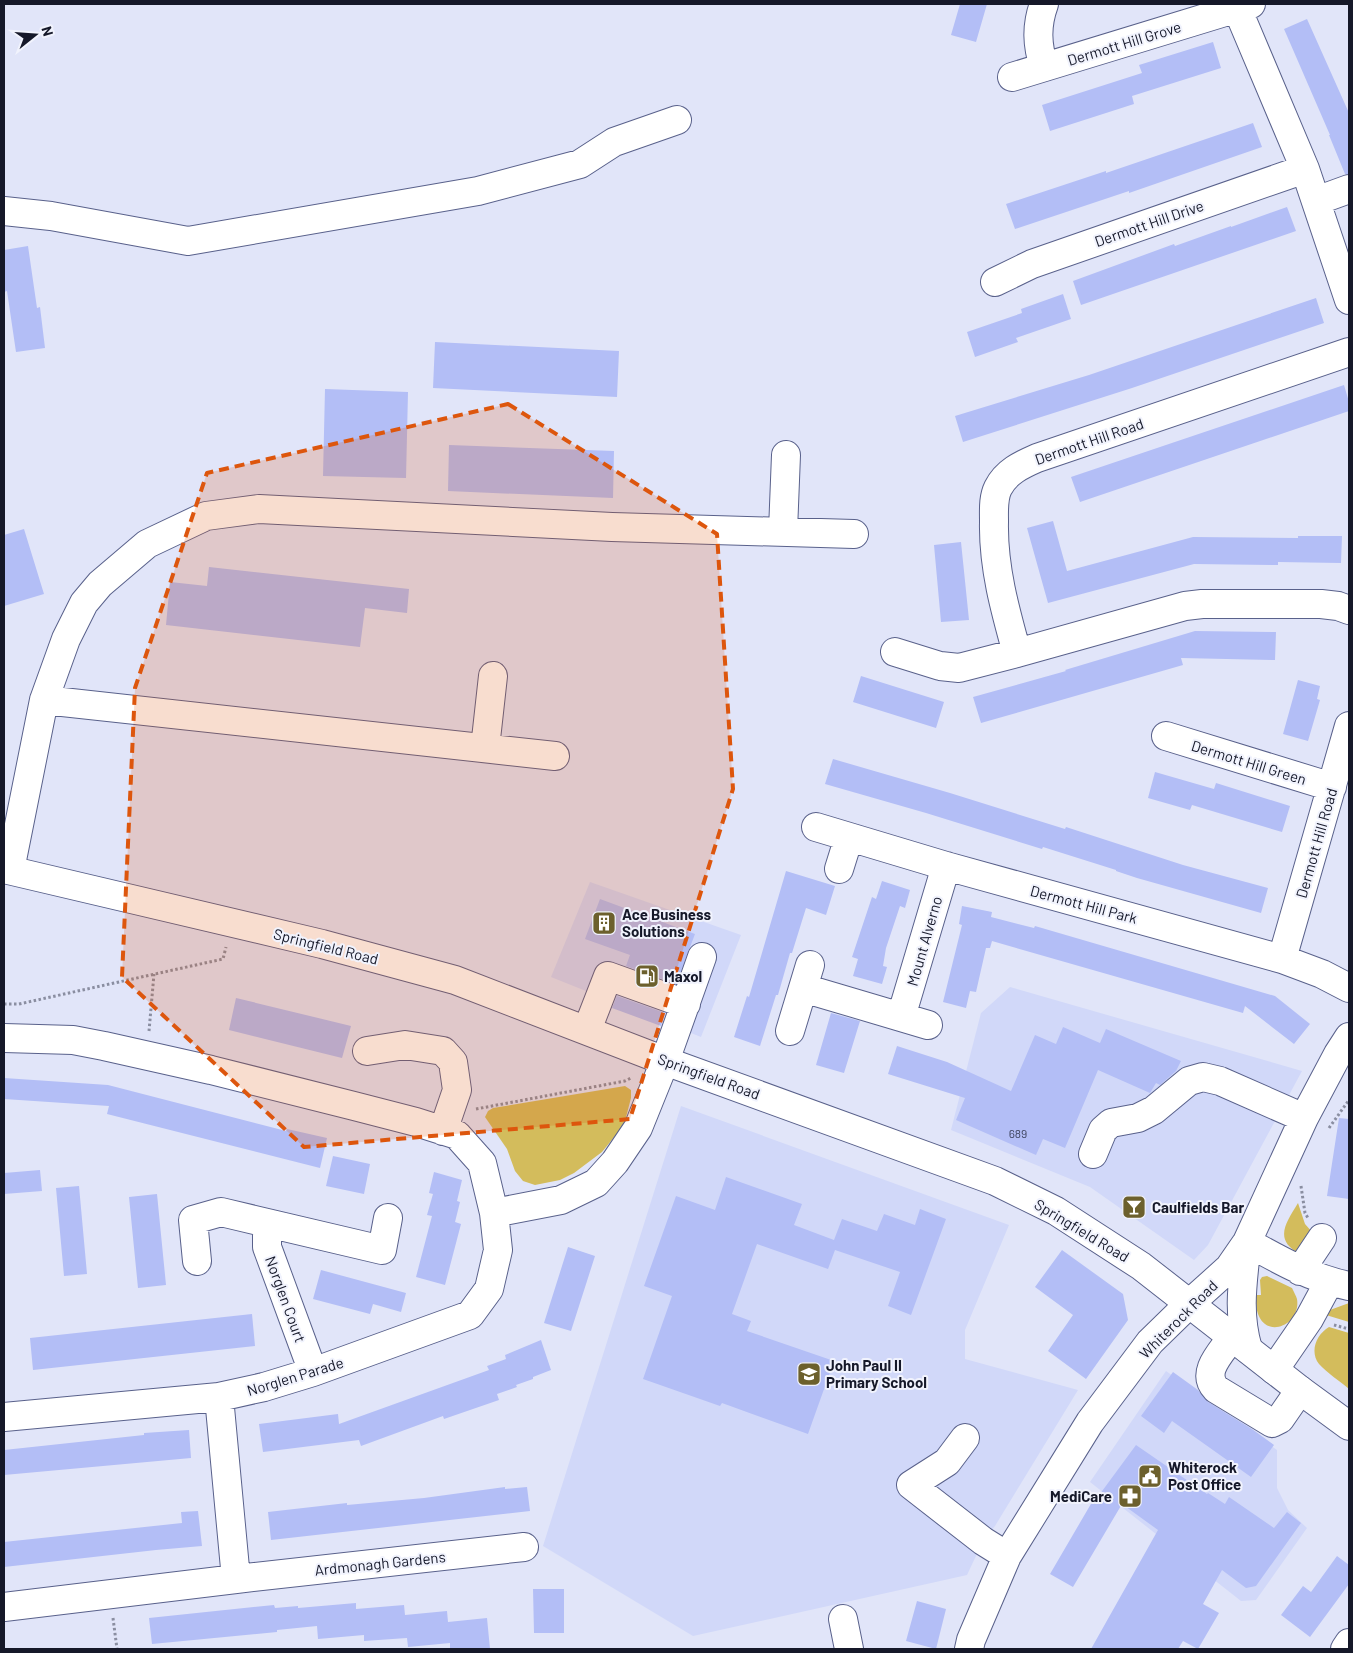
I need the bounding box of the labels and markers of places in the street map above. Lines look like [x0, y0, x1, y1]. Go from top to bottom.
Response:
place label: Ace Business Solutions [622, 905, 711, 940]
building icon: Ace Business Solutions [591, 910, 617, 936]
fuel station icon: Maxol [634, 963, 660, 989]
place label: Maxol [664, 967, 702, 985]
bar icon: Caulfields Bar [1121, 1194, 1147, 1220]
place label: Caulfields Bar [1152, 1198, 1244, 1216]
place label: John Paul II Primary School [826, 1356, 927, 1391]
school or university icon: John Paul II Primary School [796, 1361, 822, 1387]
place label: Whiterock Post Office [1168, 1458, 1241, 1493]
public building icon: Whiterock Post Office [1137, 1463, 1163, 1489]
pharmacy icon: MediCare [1117, 1483, 1143, 1509]
place label: MediCare [1050, 1487, 1112, 1505]

